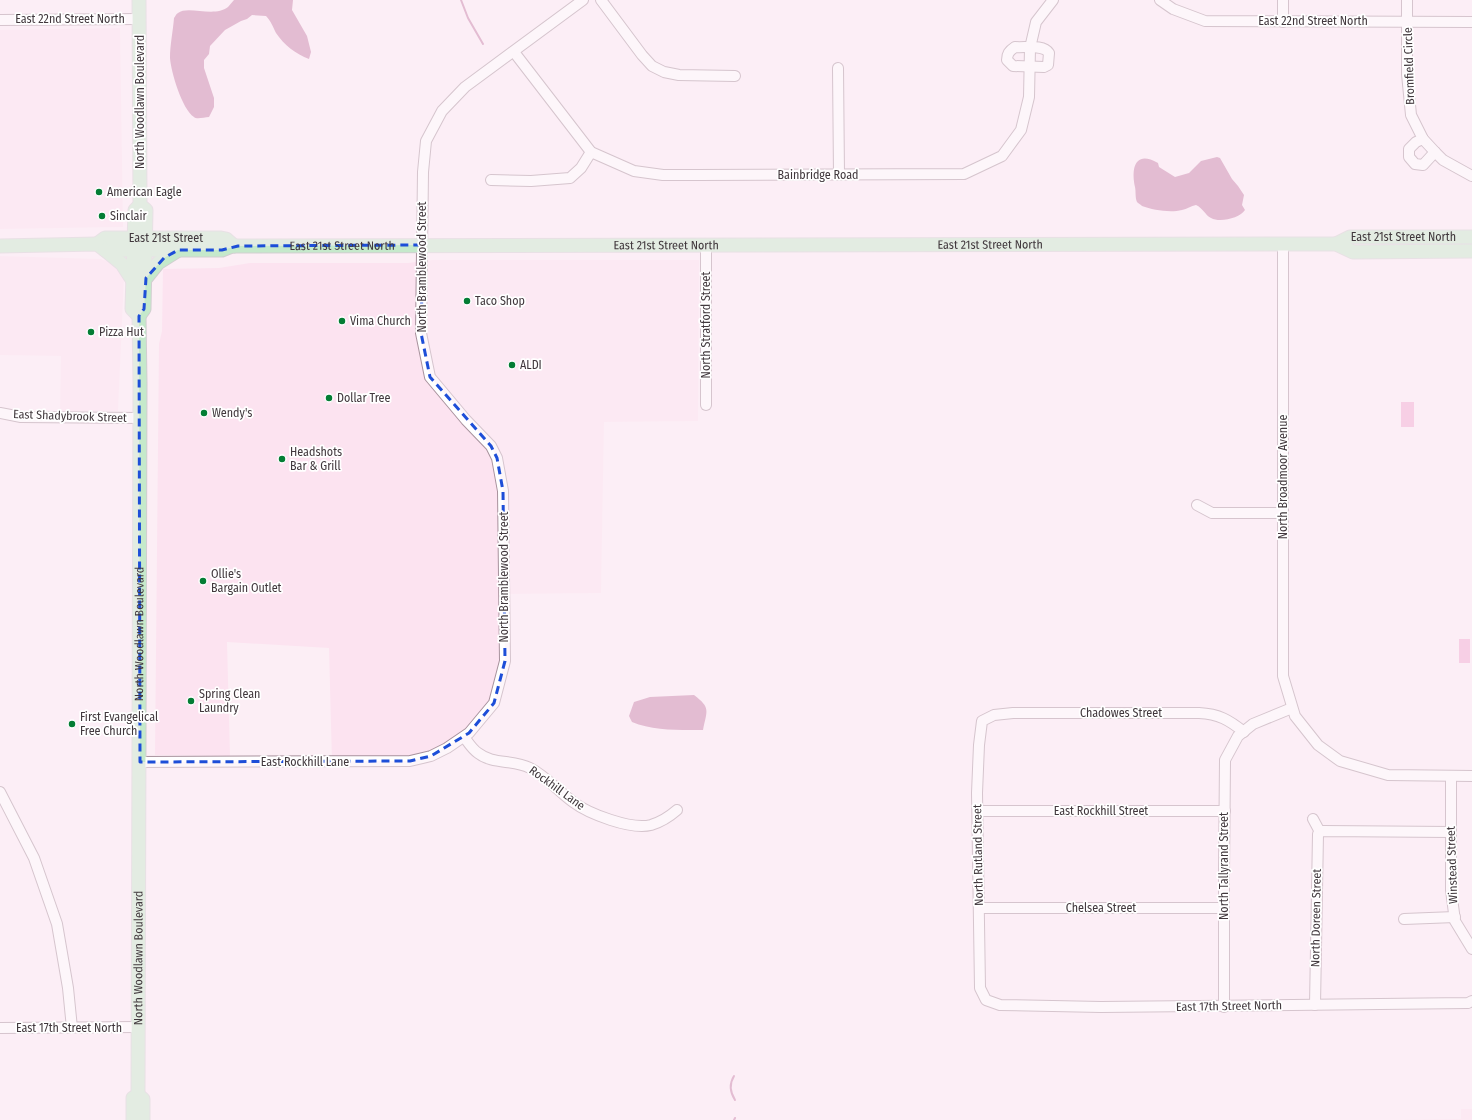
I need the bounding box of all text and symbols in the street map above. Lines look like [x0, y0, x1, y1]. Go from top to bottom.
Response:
street label: East 22nd Street North [15, 12, 125, 26]
street label: East 22nd Street North [1258, 14, 1368, 28]
street label: Bromfield Circle [1401, 27, 1417, 105]
street label: North Woodlawn Boulevard [133, 35, 147, 169]
street label: Bainbridge Road [778, 168, 858, 182]
place label: American Eagle [107, 185, 182, 199]
marker: American Eagle [94, 187, 104, 197]
street label: North Bramblewood Street [415, 201, 429, 333]
place label: Sinclair [110, 209, 147, 223]
marker: Sinclair [97, 211, 107, 221]
street label: East 21st Street North [1351, 230, 1456, 244]
street label: East 21st Street [129, 231, 203, 245]
street label: East 21st Street North [614, 238, 719, 252]
street label: East 21st Street North [938, 238, 1043, 252]
street label: East 21st Street North [290, 239, 395, 253]
street label: North Stratford Street [699, 272, 713, 378]
place label: Taco Shop [475, 294, 525, 308]
marker: Taco Shop [462, 296, 472, 306]
place label: Vima Church [350, 314, 411, 328]
marker: Vima Church [337, 316, 347, 326]
place label: Pizza Hut [99, 325, 144, 339]
marker: Pizza Hut [86, 327, 96, 337]
place label: ALDI [520, 358, 542, 372]
marker: ALDI [507, 360, 517, 370]
place label: Dollar Tree [337, 391, 390, 405]
marker: Dollar Tree [324, 393, 334, 403]
place label: Wendy's [212, 406, 252, 420]
street label: East Shadybrook Street [13, 407, 127, 425]
marker: Wendy's [199, 408, 209, 418]
street label: North Broadmoor Avenue [1276, 415, 1290, 539]
place label: Headshots Bar & Grill [290, 445, 342, 473]
marker: Headshots Bar & Grill [277, 454, 287, 464]
street label: North Bramblewood Street [497, 511, 511, 643]
street label: North Woodlawn Boulevard [132, 567, 146, 701]
place label: Ollie's Bargain Outlet [211, 567, 282, 595]
marker: Ollie's Bargain Outlet [198, 576, 208, 586]
place label: Spring Clean Laundry [199, 687, 260, 715]
marker: Spring Clean Laundry [186, 696, 196, 706]
street label: Chadowes Street [1080, 706, 1162, 720]
place label: First Evangelical Free Church [80, 710, 158, 738]
marker: First Evangelical Free Church [67, 719, 77, 729]
street label: East Rockhill Lane [261, 755, 349, 769]
street label: Rockhill Lane [526, 763, 588, 813]
street label: North Rutland Street [970, 804, 986, 906]
street label: East Rockhill Street [1054, 804, 1148, 818]
street label: North Tallyrand Street [1217, 812, 1231, 920]
street label: Winstead Street [1444, 826, 1460, 904]
street label: North Doreen Street [1308, 869, 1324, 967]
street label: North Woodlawn Boulevard [131, 891, 146, 1025]
street label: Chelsea Street [1066, 901, 1136, 915]
street label: East 17th Street North [1176, 998, 1282, 1014]
street label: East 17th Street North [16, 1021, 122, 1035]

